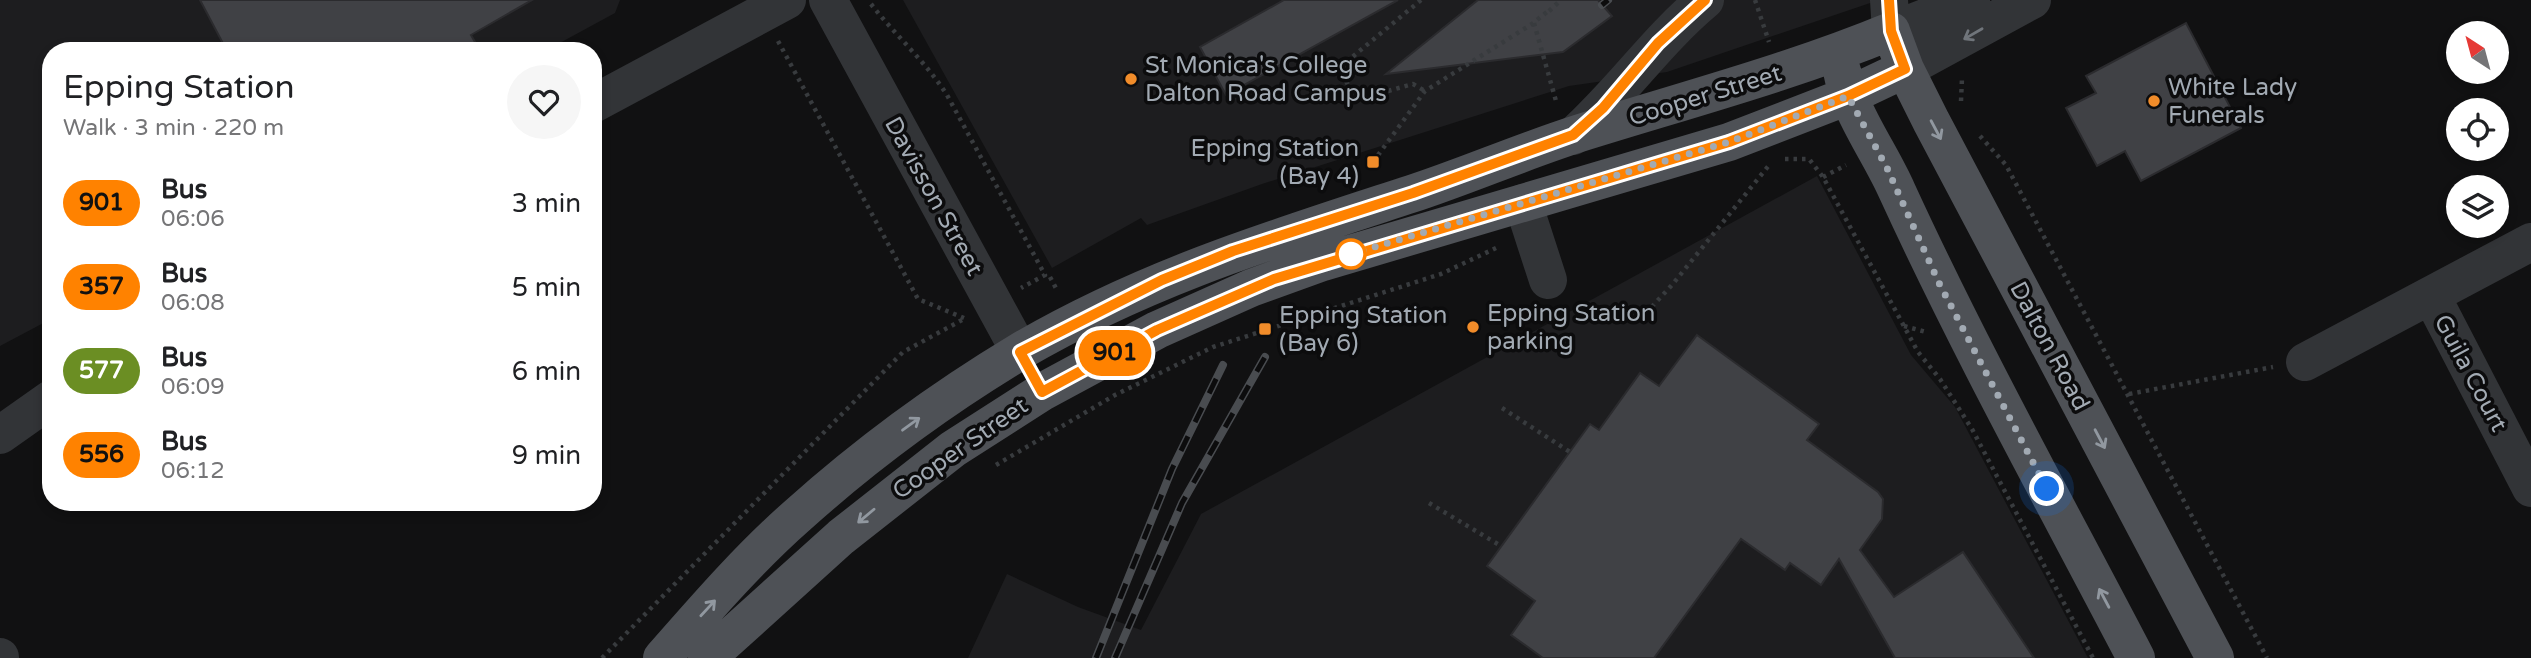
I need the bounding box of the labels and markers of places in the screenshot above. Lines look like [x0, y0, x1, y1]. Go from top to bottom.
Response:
place label: St Monica's College Dalton Road Campus [1145, 51, 1387, 108]
marker: St Monica's College Dalton Road Campus [1123, 71, 1139, 87]
place label: White Lady Funerals [2168, 73, 2297, 130]
marker: White Lady Funerals [2146, 93, 2162, 109]
place label: Epping Station (Bay 4) [1191, 134, 1359, 191]
marker: Epping Station (Bay 4) [1365, 154, 1381, 170]
unlabelled marker [1336, 239, 1366, 269]
place label: Epping Station parking [1487, 299, 1655, 356]
place label: Epping Station (Bay 6) [1279, 301, 1447, 358]
marker: Epping Station parking [1465, 319, 1481, 335]
marker: Epping Station (Bay 6) [1257, 321, 1273, 337]

